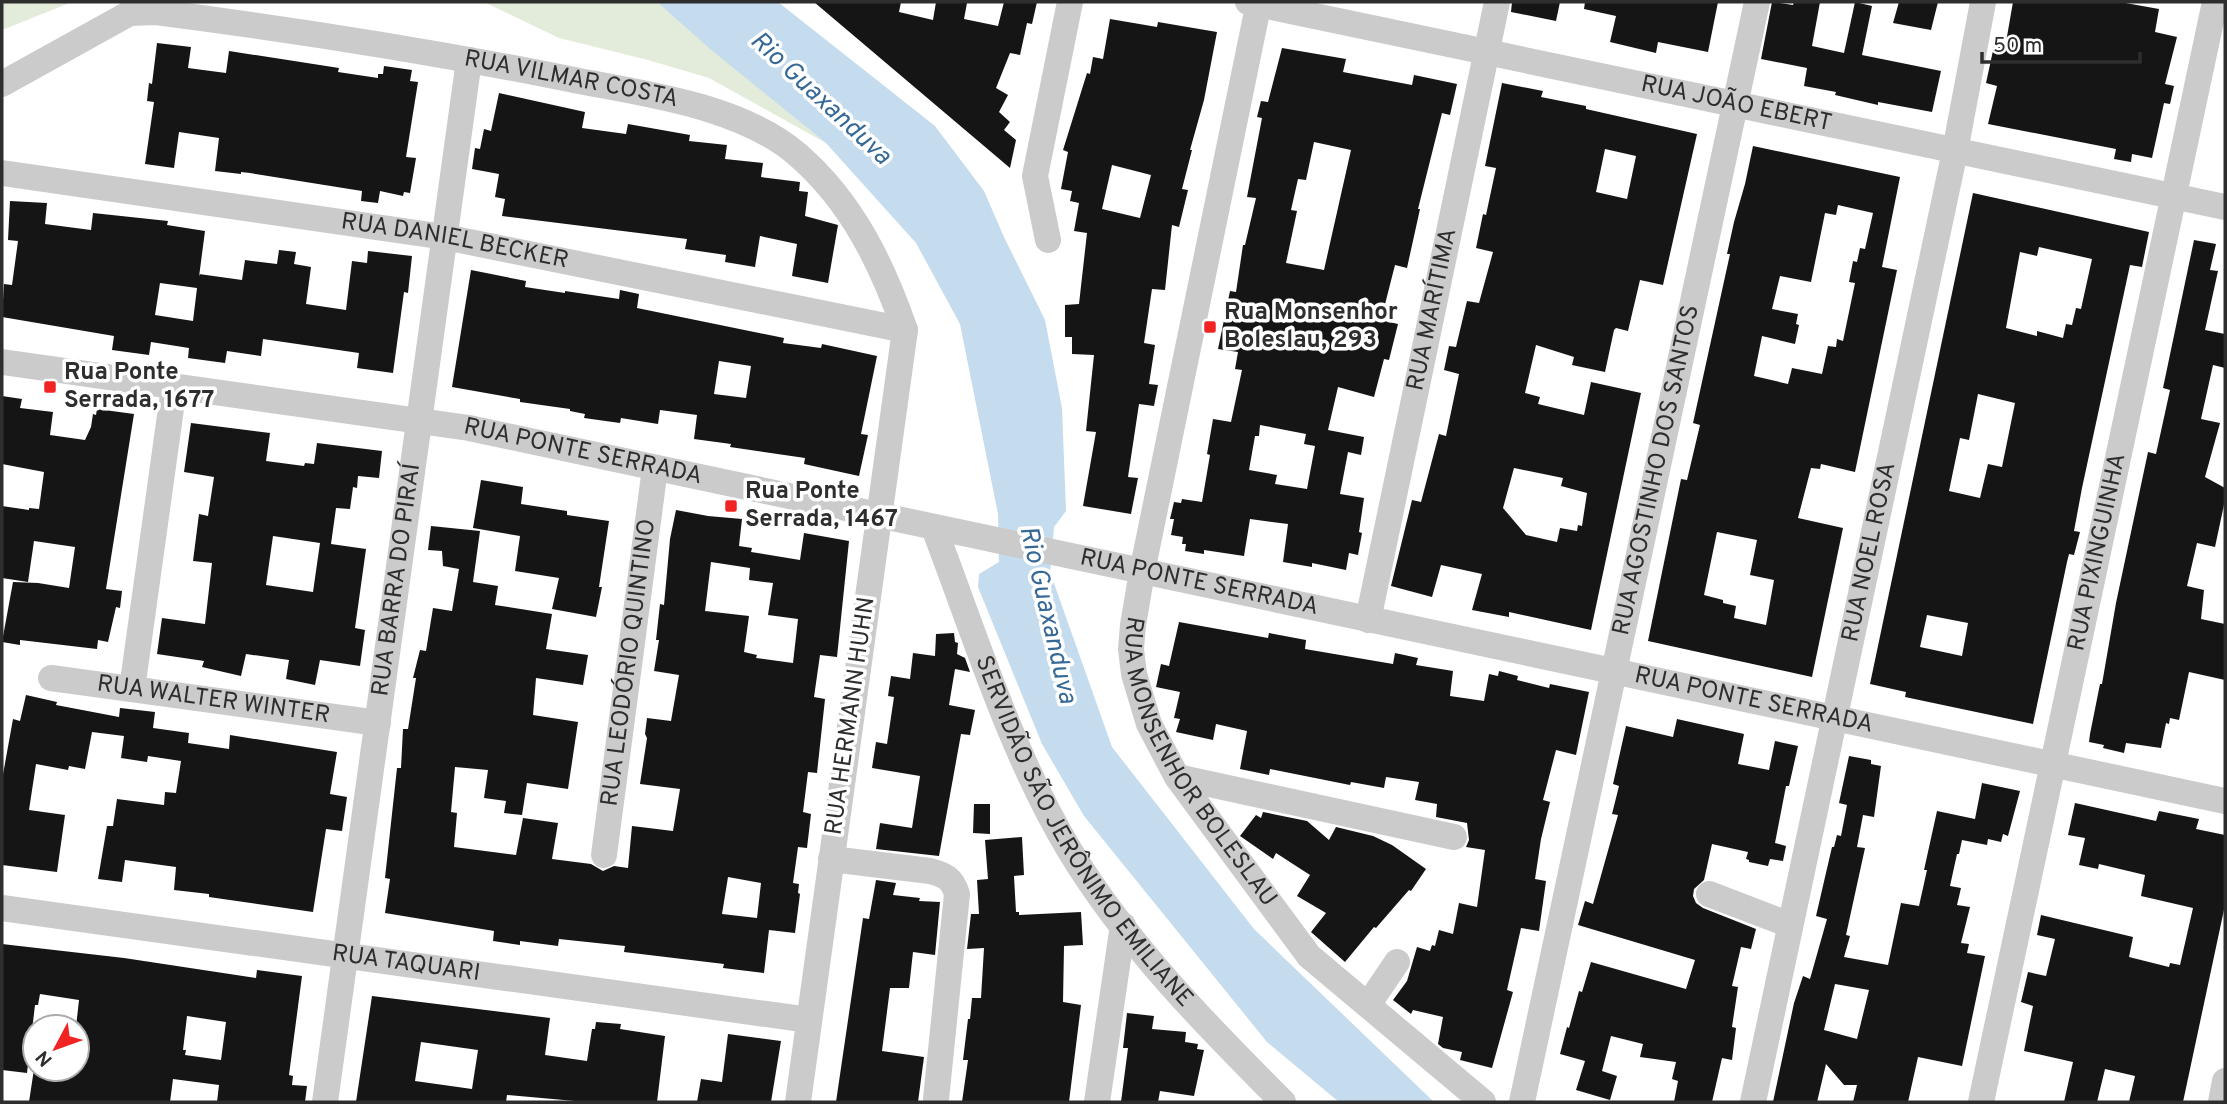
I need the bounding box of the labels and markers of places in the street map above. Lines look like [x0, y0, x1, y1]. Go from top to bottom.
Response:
place label: Rua Monsenhor Boleslau, 293 [1224, 298, 1398, 356]
marker: Rua Monsenhor Boleslau, 293 [1202, 319, 1218, 335]
place label: Rua Ponte Serrada, 1677 [64, 358, 214, 416]
marker: Rua Ponte Serrada, 1677 [42, 379, 58, 395]
place label: Rua Ponte Serrada, 1467 [745, 477, 898, 535]
marker: Rua Ponte Serrada, 1467 [723, 498, 739, 514]

